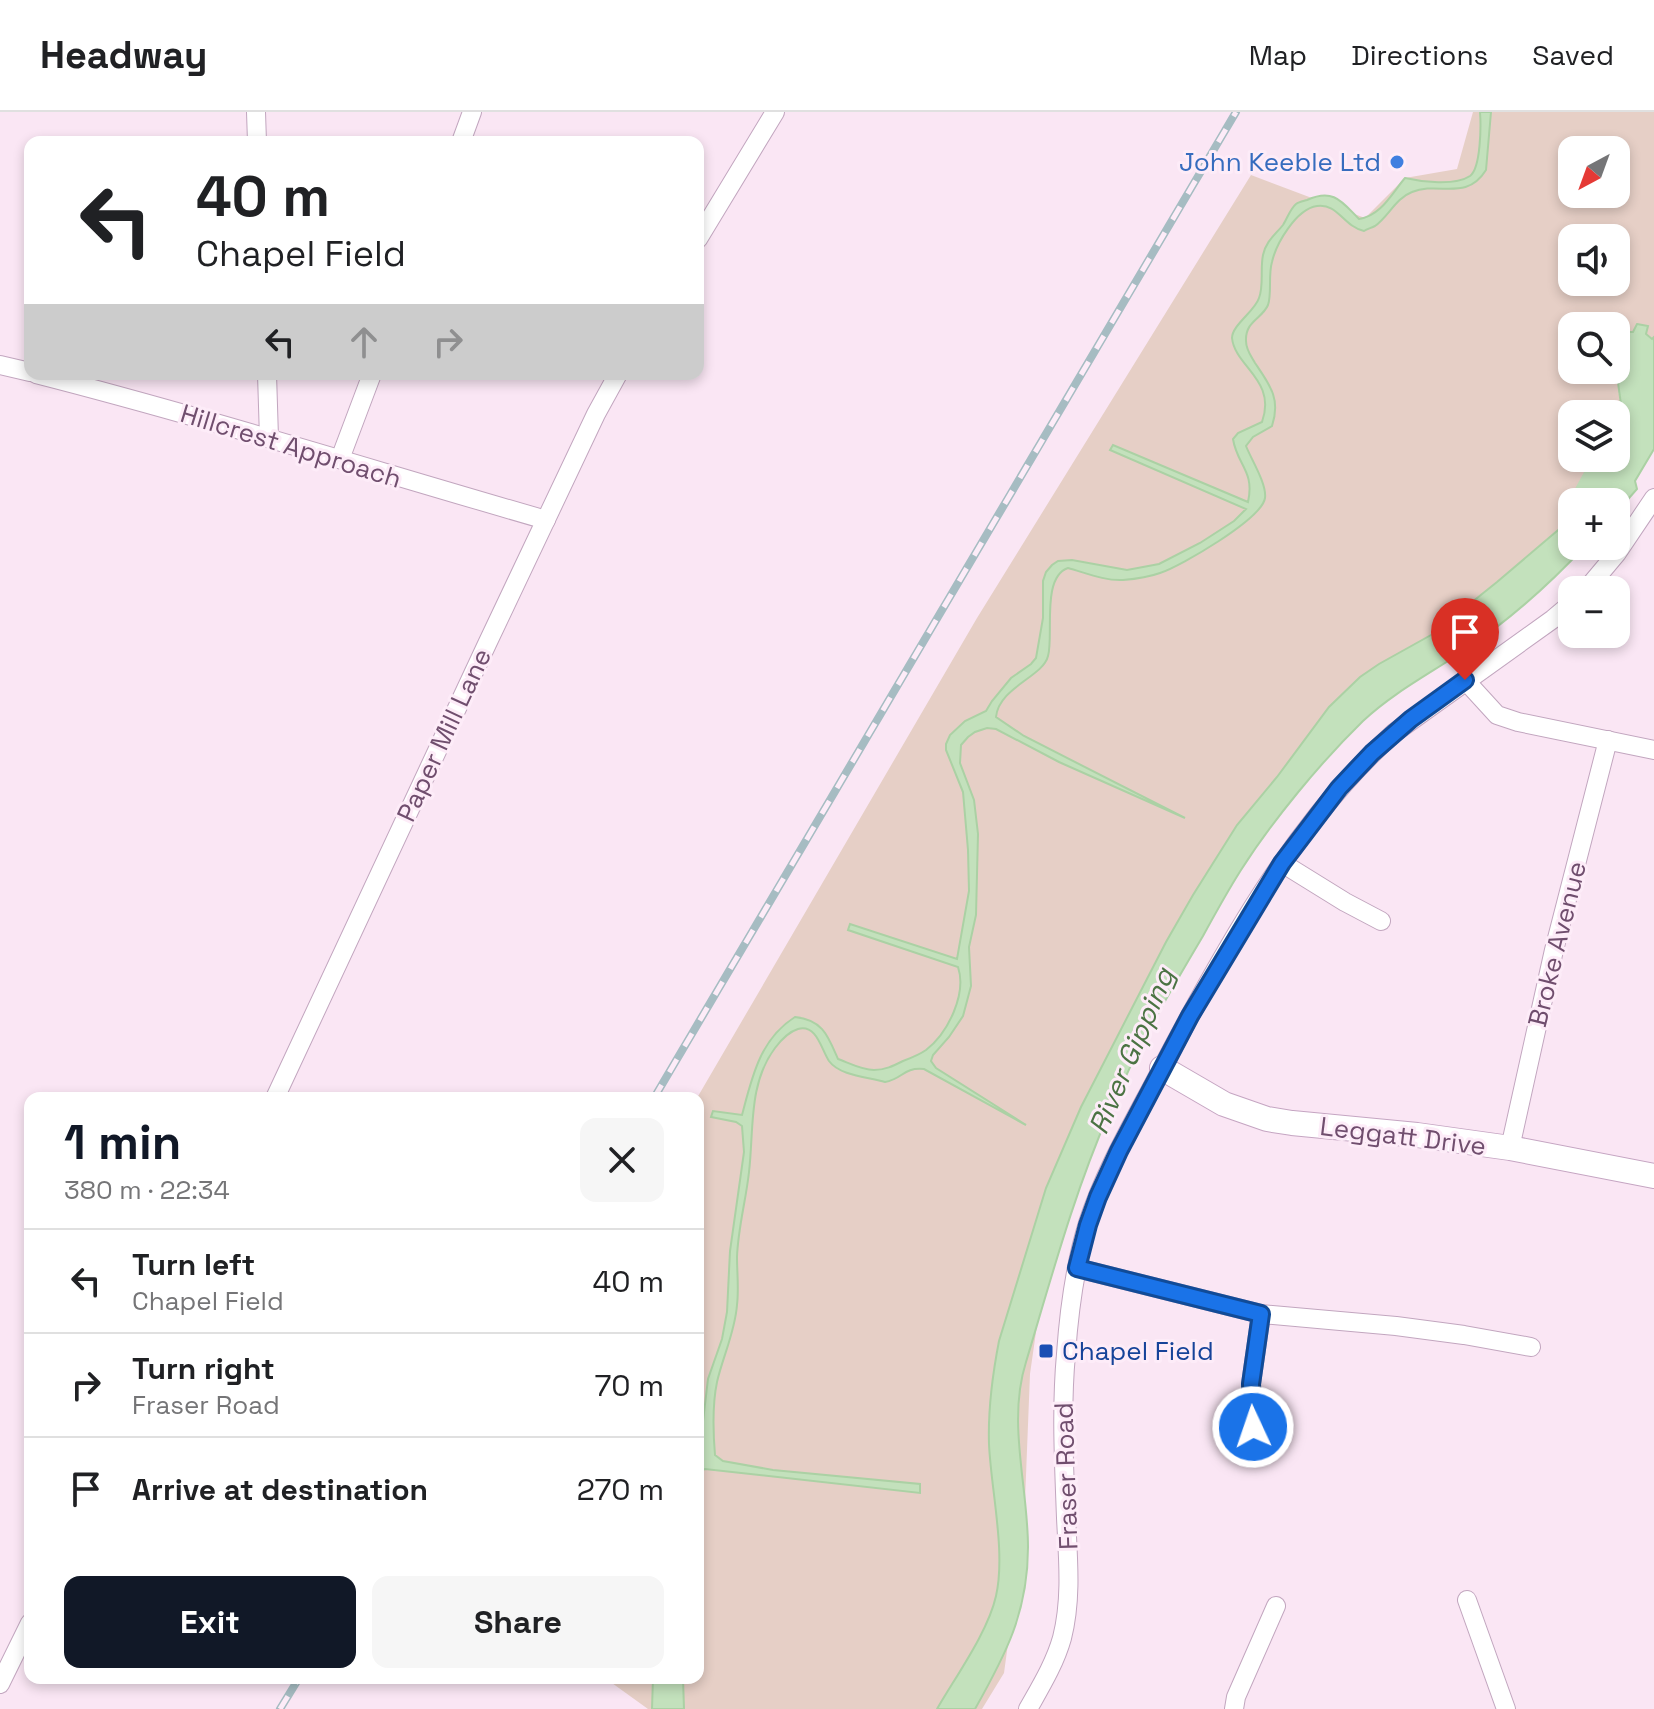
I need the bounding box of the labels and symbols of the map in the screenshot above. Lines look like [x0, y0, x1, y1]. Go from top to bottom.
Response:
north arrow [1558, 136, 1630, 208]
place label: John Keeble Ltd [1179, 145, 1381, 179]
marker: John Keeble Ltd [1388, 153, 1406, 171]
street label: Hillcrest Approach [176, 396, 406, 496]
pin [1431, 598, 1499, 680]
street label: Paper Mill Lane [389, 643, 499, 827]
street label: Broke Avenue [1520, 858, 1594, 1030]
water label: River Gipping [1080, 961, 1183, 1139]
street label: Leggatt Drive [1318, 1109, 1488, 1163]
place label: Chapel Field [1062, 1334, 1214, 1368]
marker: Chapel Field [1037, 1342, 1055, 1360]
position arrow [1211, 1385, 1295, 1469]
street label: Fraser Road [1046, 1402, 1086, 1550]

